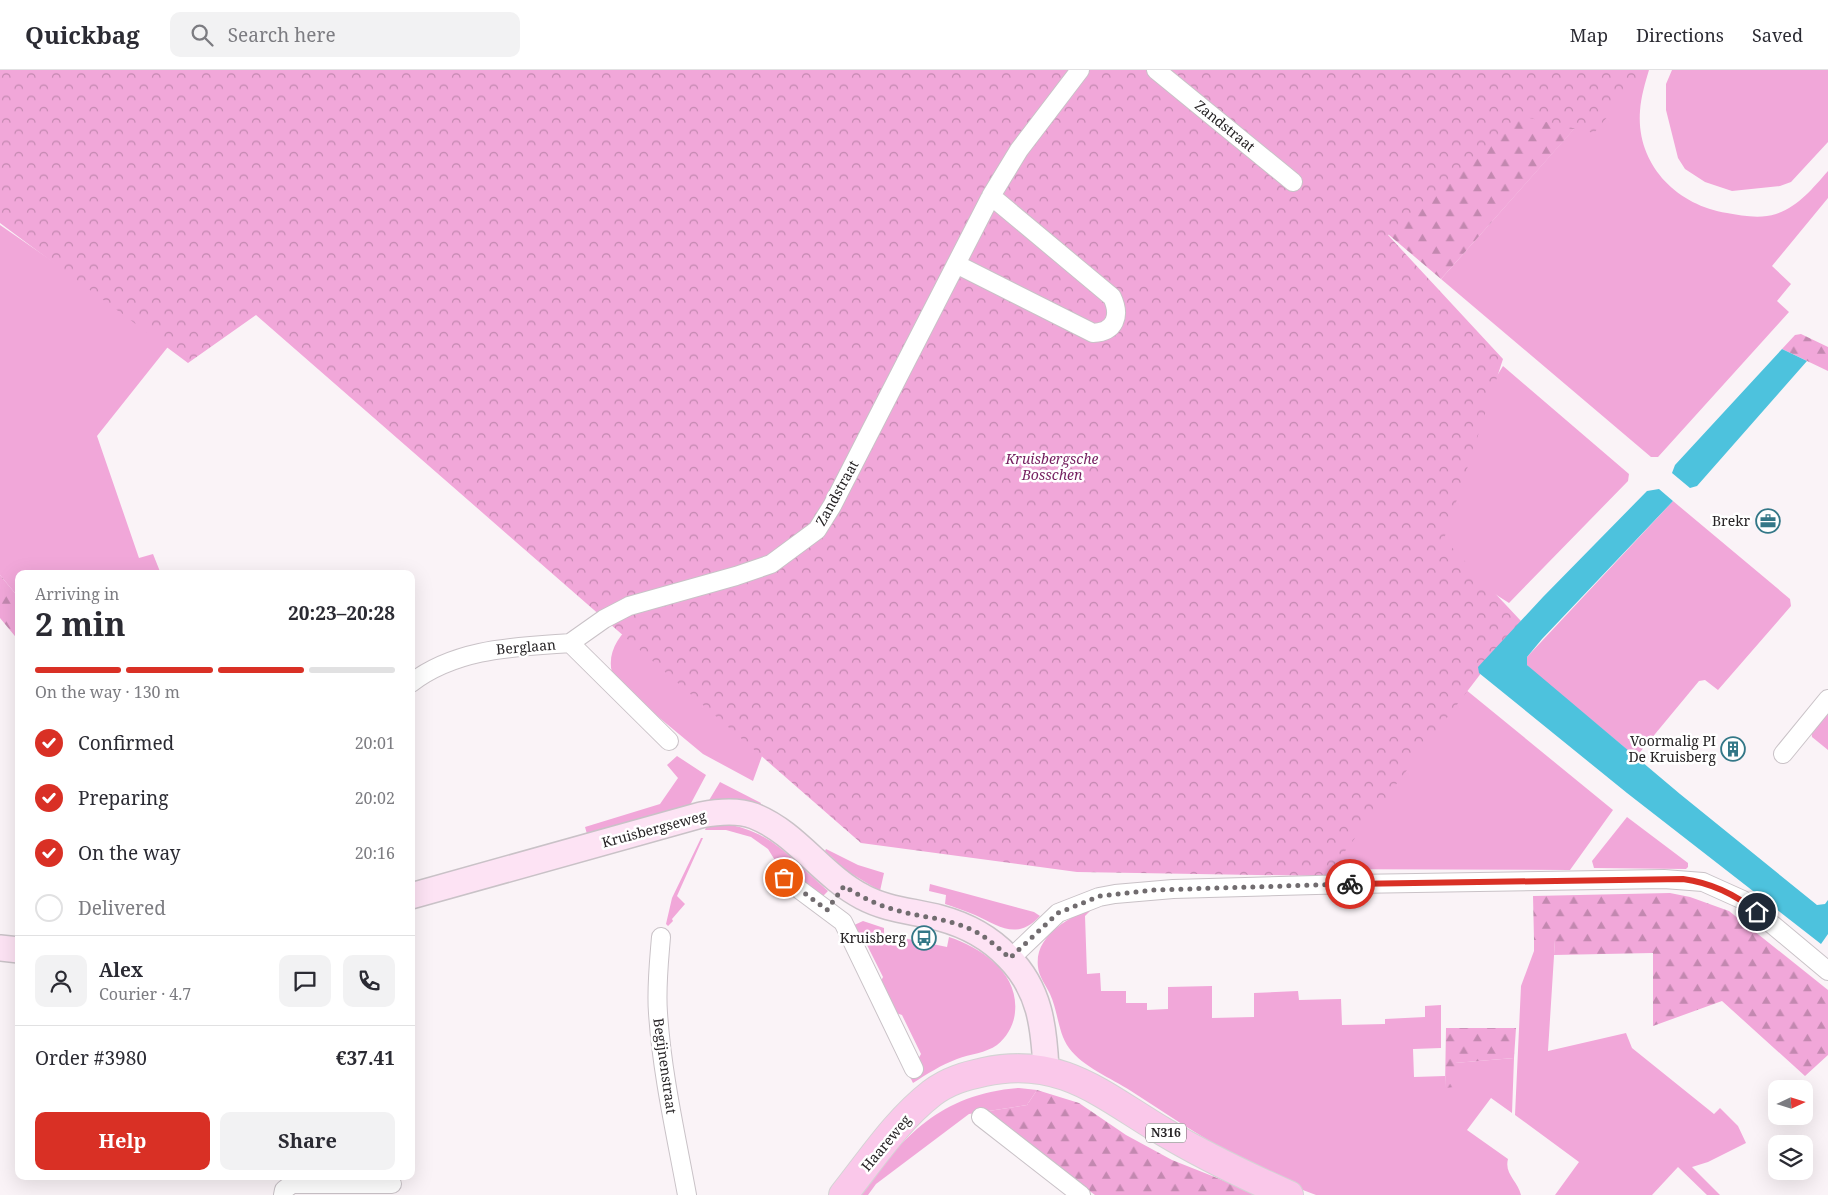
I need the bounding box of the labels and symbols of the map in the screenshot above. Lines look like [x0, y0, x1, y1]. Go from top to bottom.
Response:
street label: Zandstraat [1191, 96, 1259, 156]
park label: Kruisbergsche Bosschen [1005, 449, 1099, 484]
street label: Zandstraat [811, 457, 862, 529]
office icon: Brekr [1755, 508, 1781, 534]
place label: Brekr [1712, 511, 1750, 530]
street label: Berglaan [495, 634, 557, 659]
place label: Voormalig PI De Kruisberg [1628, 731, 1716, 766]
building icon: Voormalig PI De Kruisberg [1720, 736, 1746, 762]
street label: Kruisbergseweg [600, 805, 709, 852]
pin [763, 857, 805, 899]
courier [1325, 859, 1375, 909]
pin [1736, 891, 1778, 933]
bus stop icon: Kruisberg [911, 925, 937, 951]
place label: Kruisberg [840, 928, 906, 947]
street label: Begijnenstraat [649, 1017, 682, 1115]
north arrow [1768, 1080, 1812, 1125]
street label: Haareweg [856, 1110, 915, 1175]
road number: N316 [1146, 1124, 1186, 1142]

